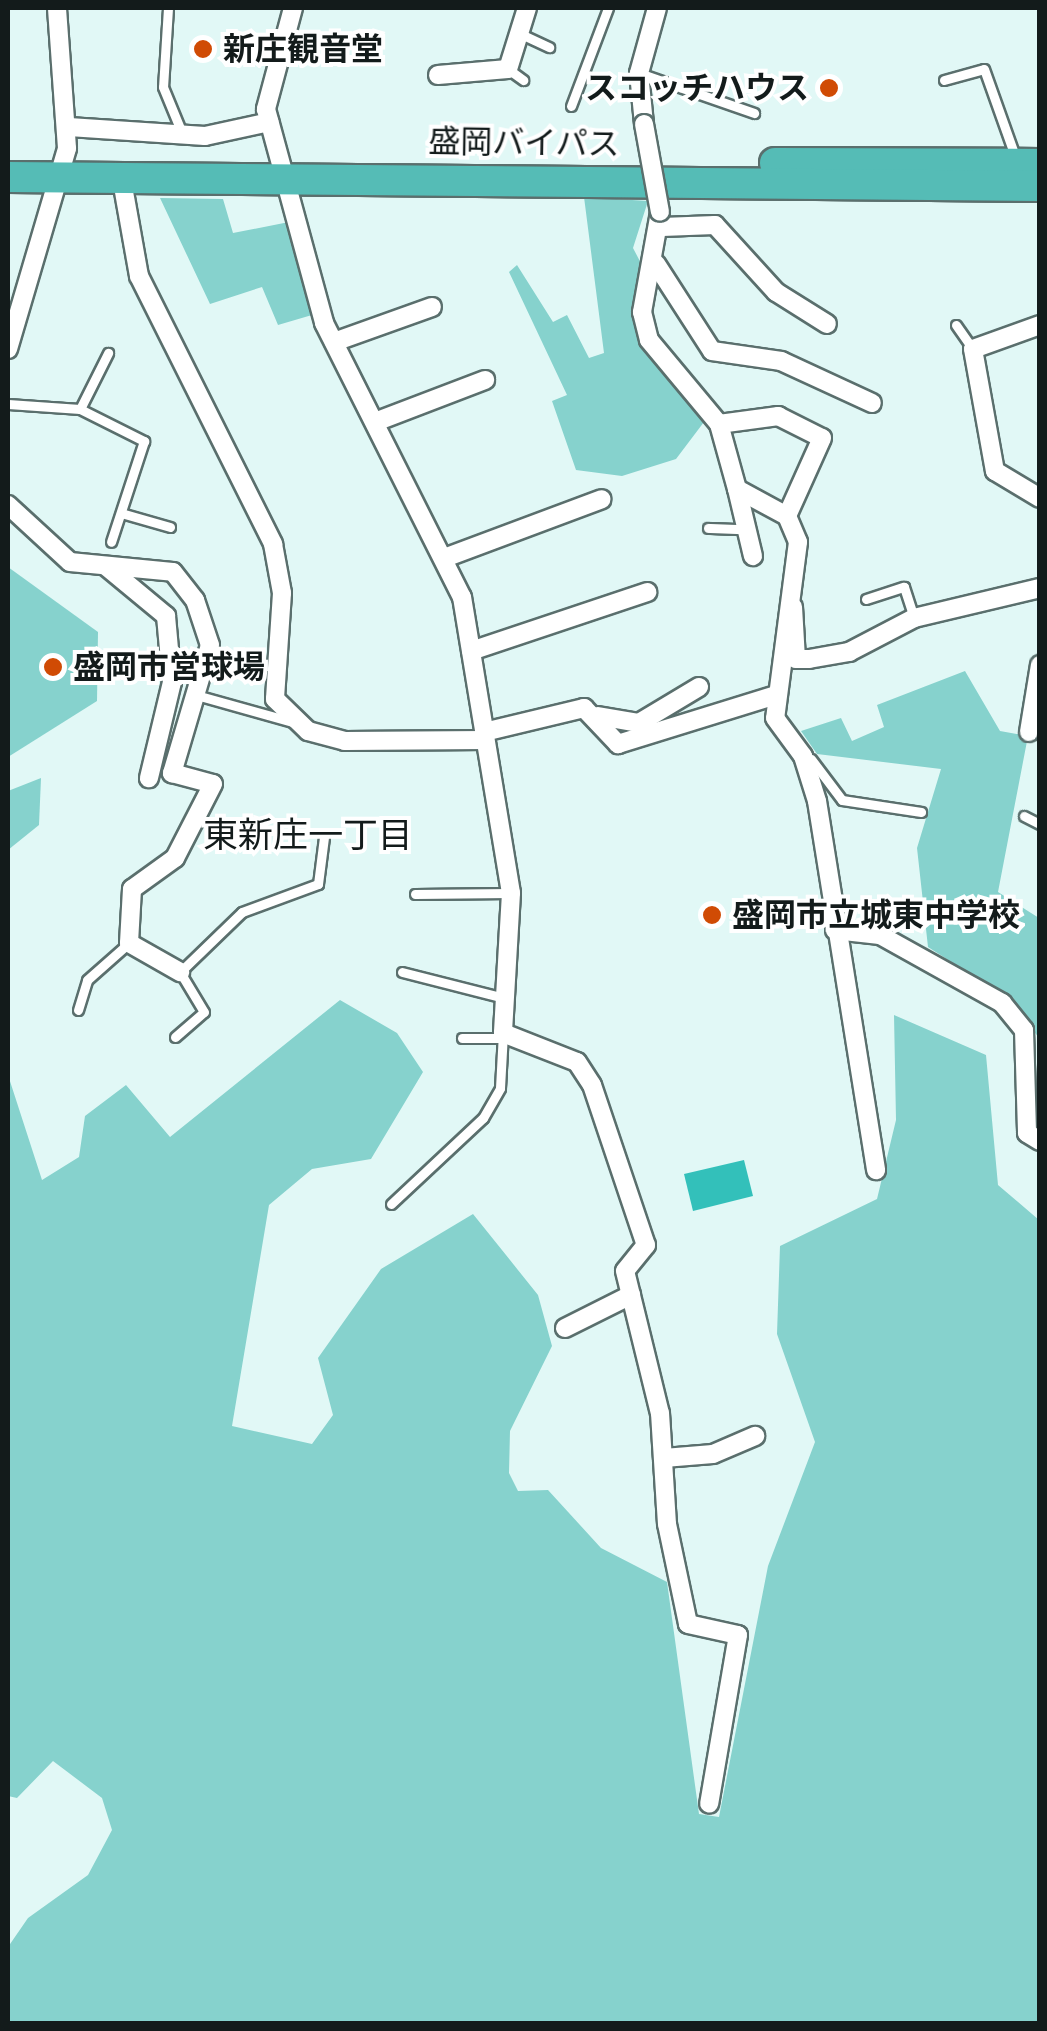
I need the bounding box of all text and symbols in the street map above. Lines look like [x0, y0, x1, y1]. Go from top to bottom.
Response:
place label: 新庄観音堂 [223, 30, 383, 68]
marker: 新庄観音堂 [192, 38, 214, 60]
place label: スコッチハウス [585, 69, 809, 107]
marker: スコッチハウス [818, 77, 840, 99]
street label: 盛岡バイパス [428, 122, 620, 164]
place label: 盛岡市営球場 [73, 648, 265, 686]
marker: 盛岡市営球場 [42, 656, 64, 678]
district label: 東新庄一丁目 [203, 814, 413, 856]
place label: 盛岡市立城東中学校 [732, 896, 1020, 934]
marker: 盛岡市立城東中学校 [701, 904, 723, 926]

